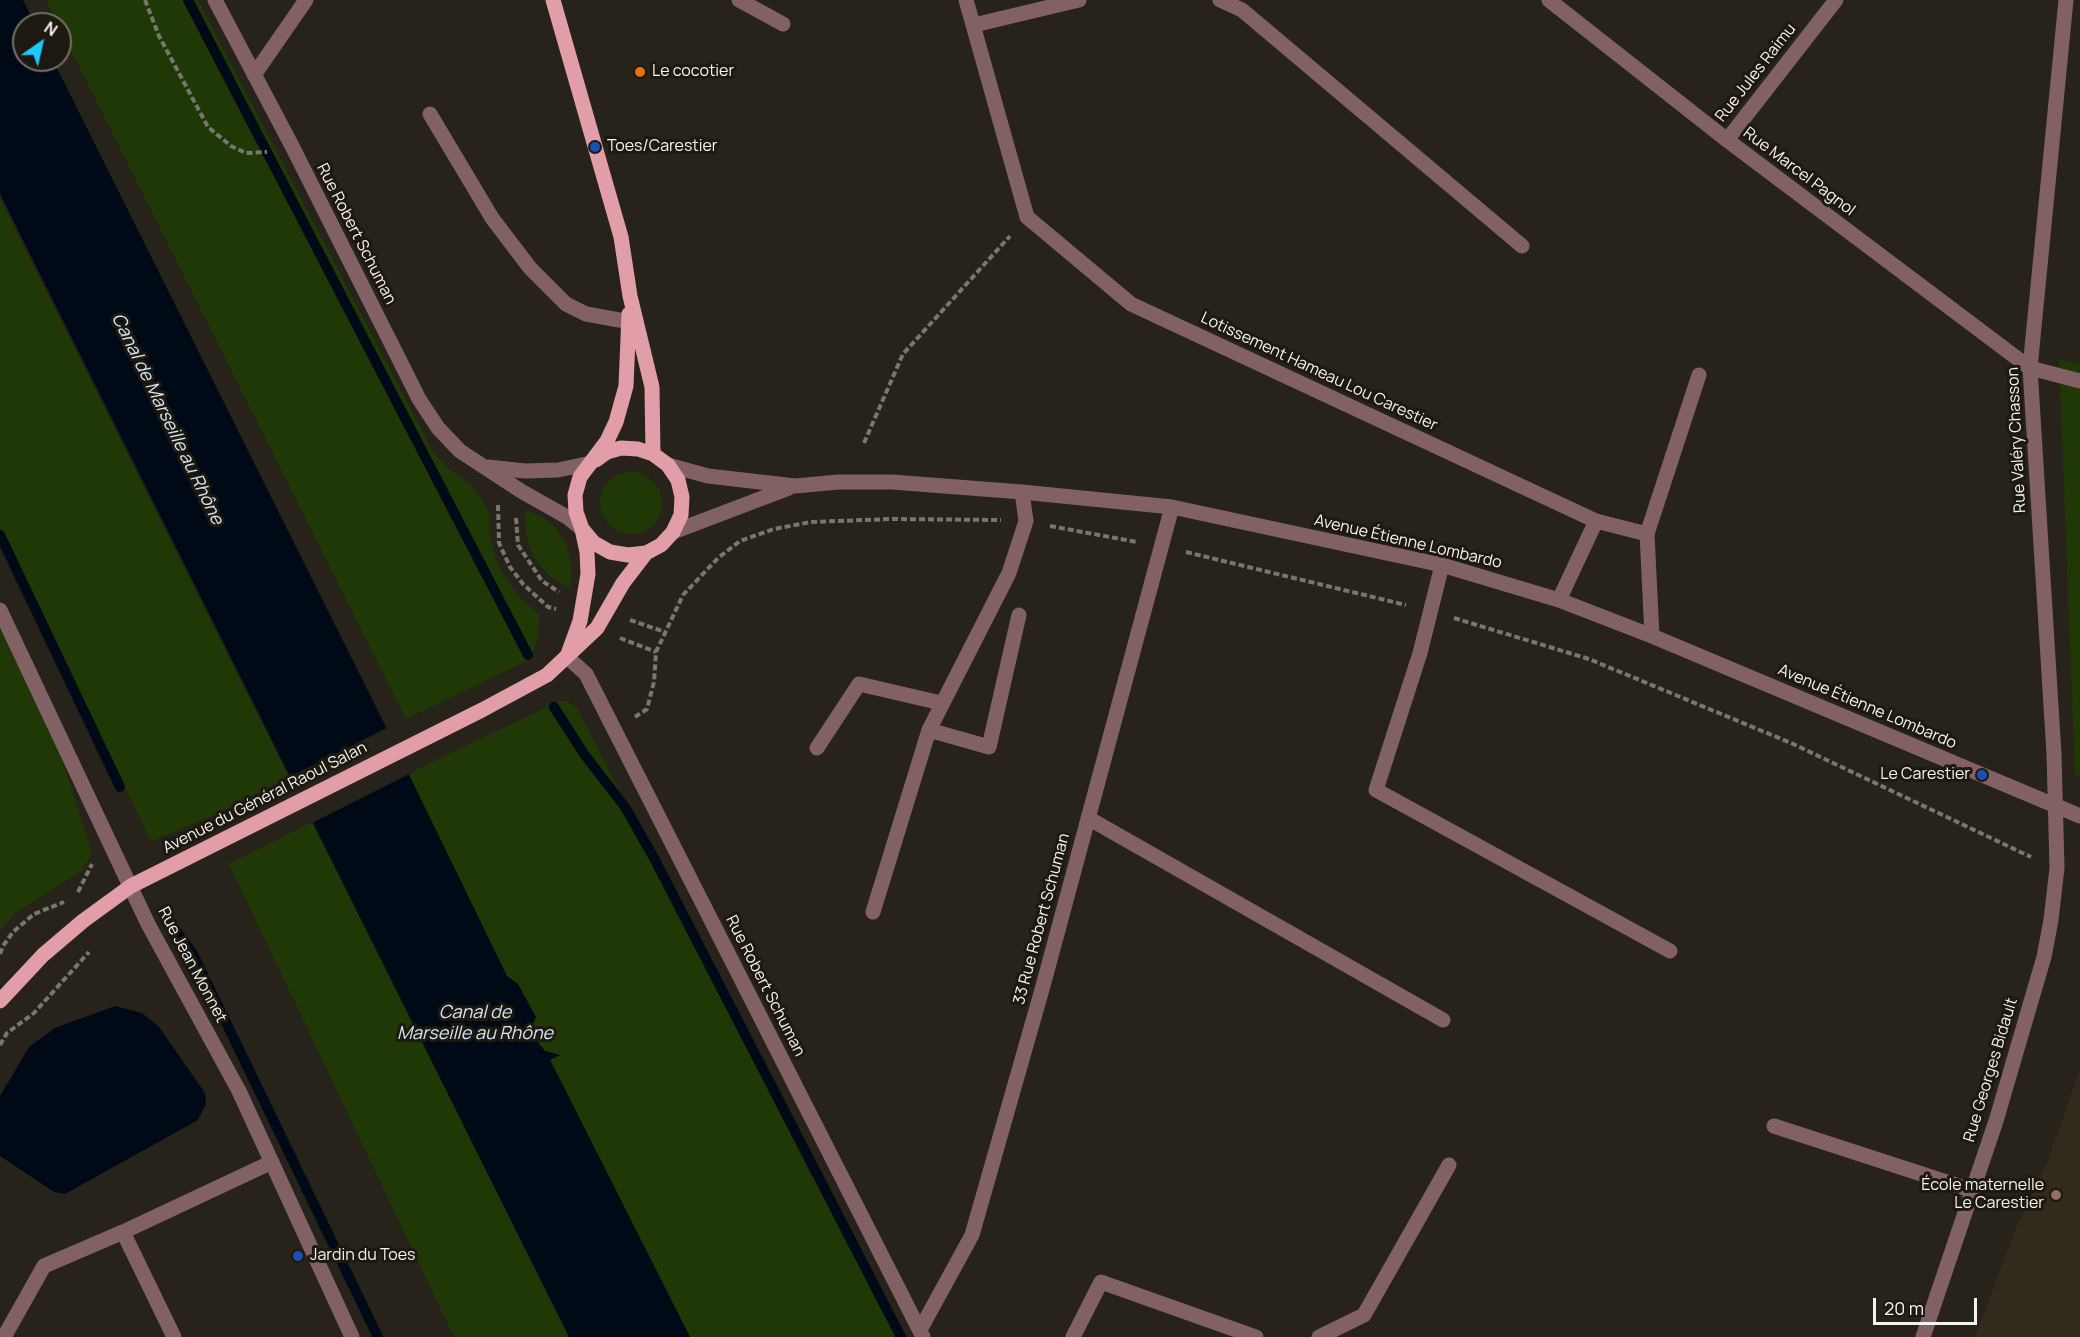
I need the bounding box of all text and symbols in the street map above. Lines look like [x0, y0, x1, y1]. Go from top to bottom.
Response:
north arrow [12, 12, 72, 72]
text: N [40, 16, 62, 41]
street label: Rue Jules Raimu [1712, 20, 1800, 126]
place label: Le cocotier [652, 62, 734, 82]
marker: Le cocotier [633, 65, 647, 79]
street label: Rue Marcel Pagnol [1739, 124, 1859, 220]
place label: Toes/Carestier [607, 137, 718, 157]
marker: Toes/Carestier [588, 140, 602, 154]
street label: Rue Robert Schuman [312, 160, 400, 308]
street label: Lotissement Hameau Lou Carestier [1198, 309, 1440, 435]
water label: Canal de Marseille au Rhône [106, 310, 228, 528]
street label: Rue Valéry Chasson [2004, 367, 2030, 513]
street label: Avenue Étienne Lombardo [1312, 511, 1504, 573]
street label: Avenue Étienne Lombardo [1775, 661, 1959, 753]
street label: Avenue du Général Raoul Salan [160, 738, 370, 858]
place label: Le Carestier [1880, 765, 1970, 785]
marker: Le Carestier [1975, 768, 1989, 782]
street label: 33 Rue Robert Schuman [1010, 831, 1074, 1007]
street label: Rue Jean Monnet [153, 904, 231, 1026]
street label: Rue Robert Schuman [721, 912, 809, 1060]
street label: Rue Georges Bidault [1960, 996, 2022, 1144]
water label: Canal de Marseille au Rhône [397, 1002, 553, 1044]
place label: École maternelle Le Carestier [1921, 1176, 2044, 1214]
marker: École maternelle Le Carestier [2049, 1188, 2063, 1202]
place label: Jardin du Toes [310, 1246, 415, 1266]
marker: Jardin du Toes [291, 1249, 305, 1263]
scale bar [1876, 1286, 1980, 1324]
text: 20 m [1884, 1296, 1924, 1320]

